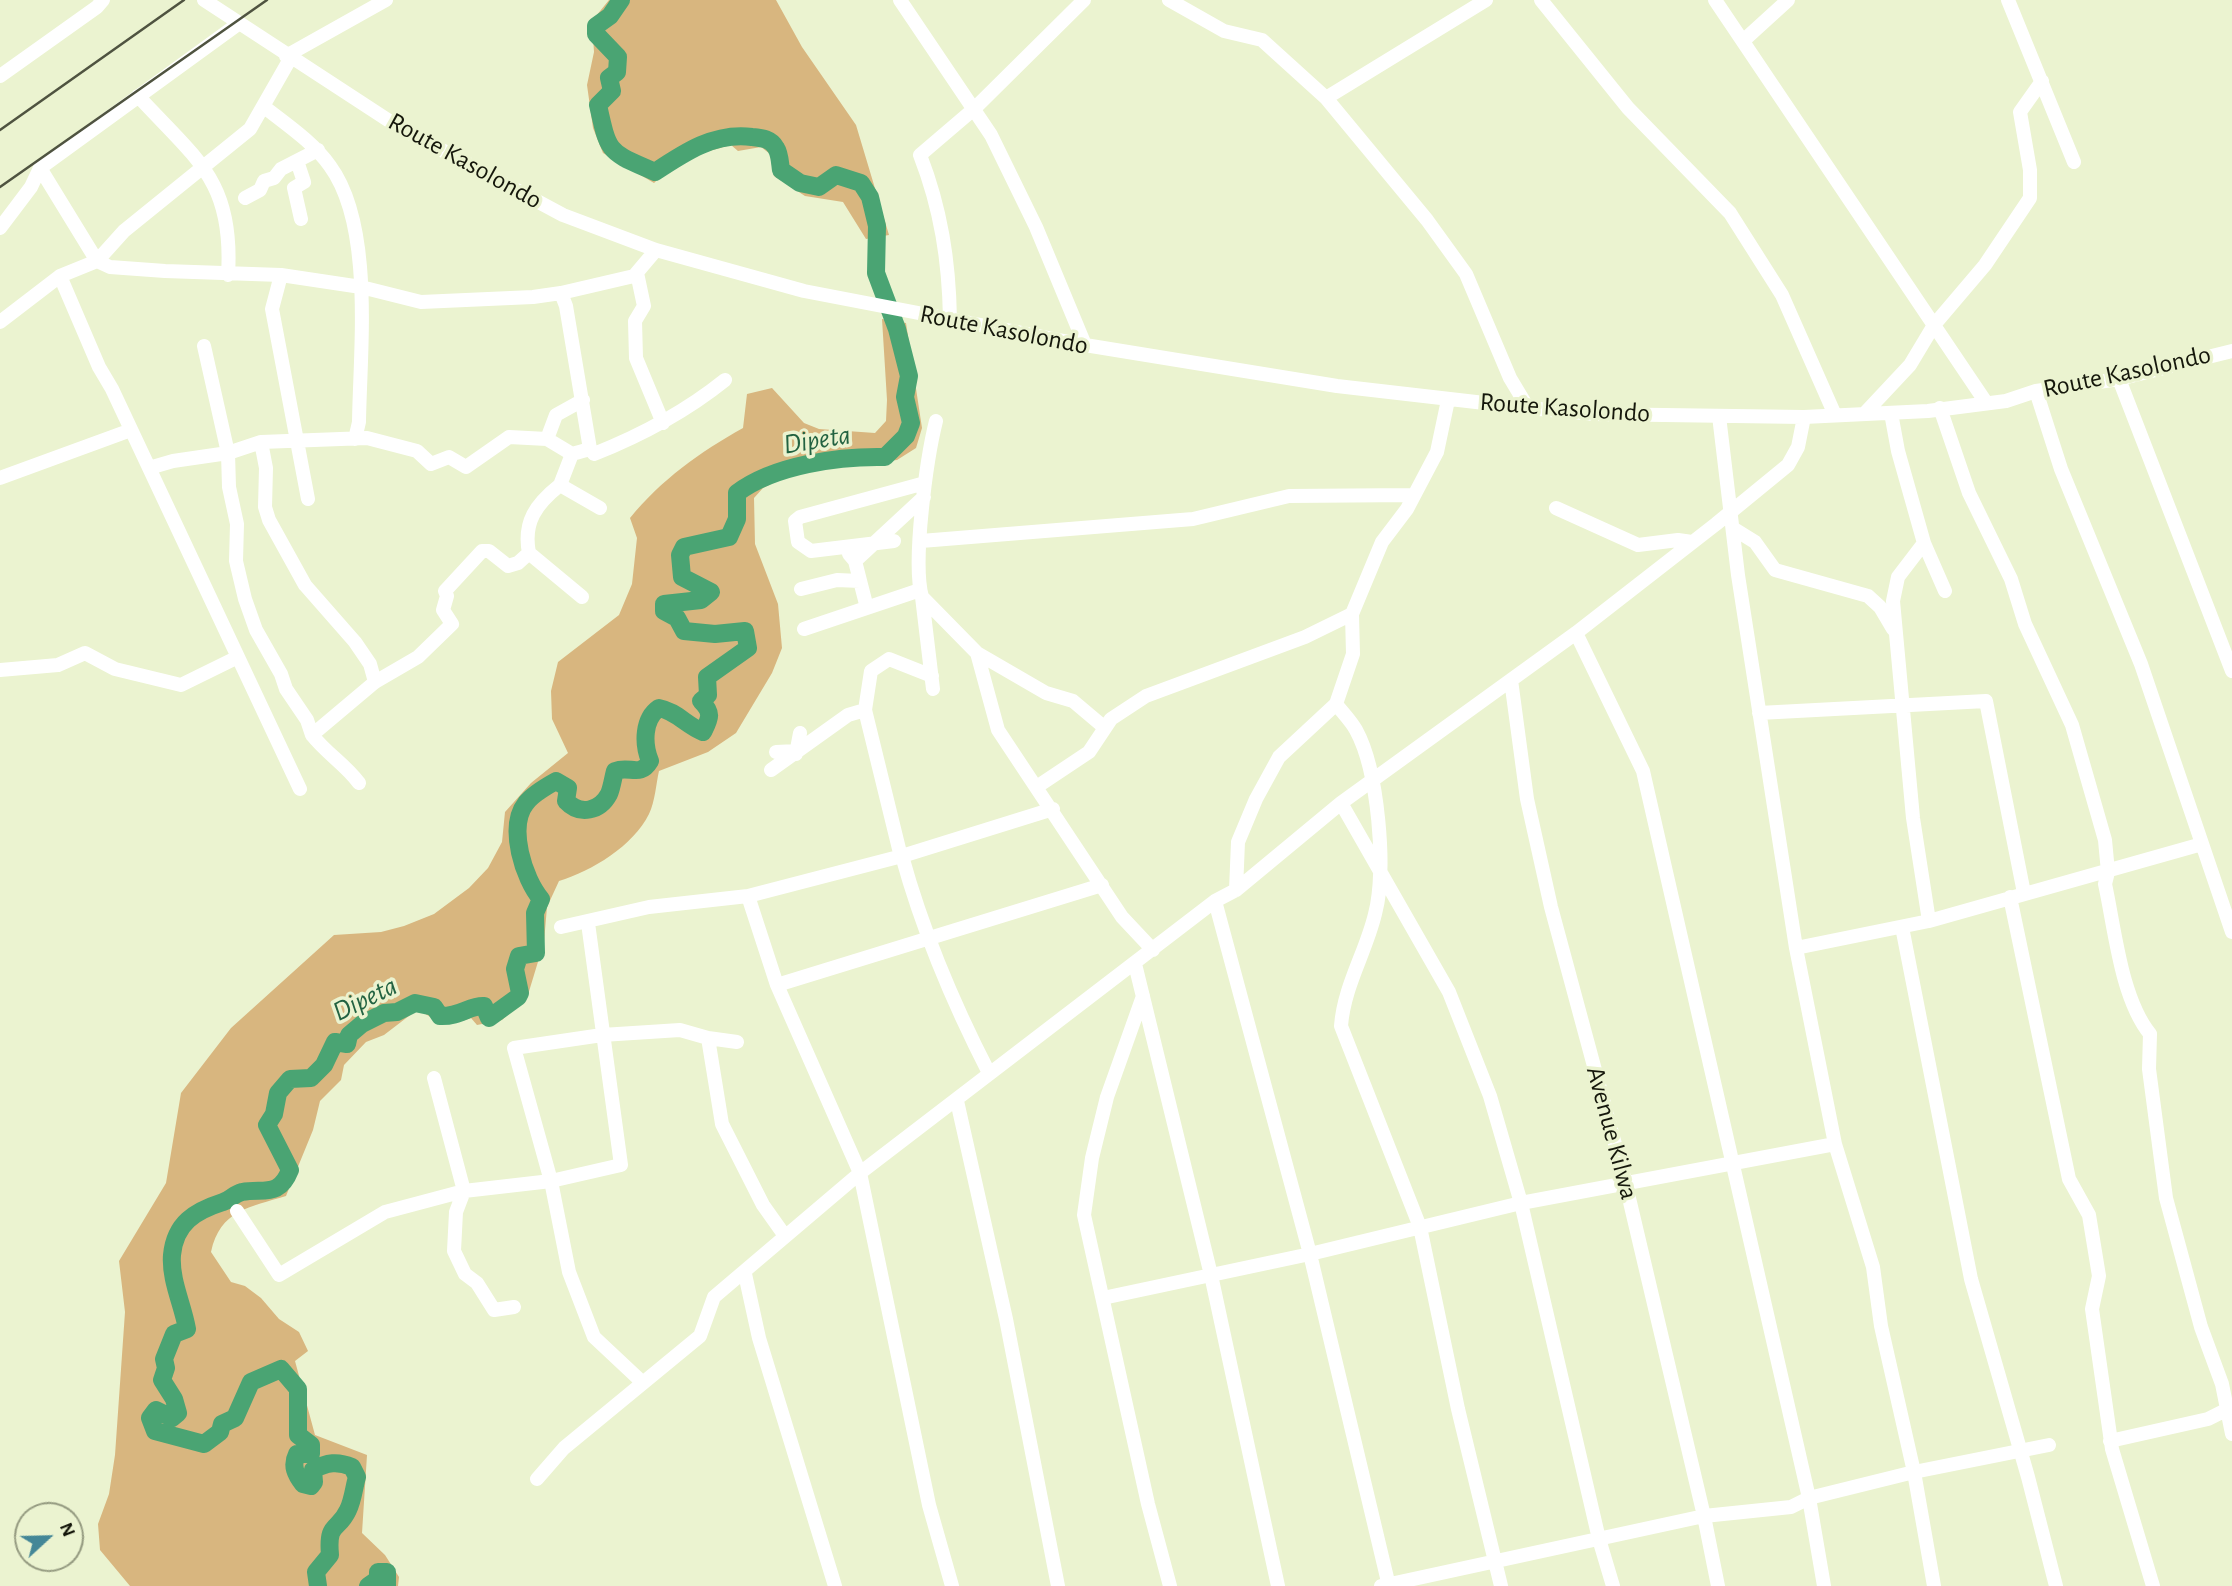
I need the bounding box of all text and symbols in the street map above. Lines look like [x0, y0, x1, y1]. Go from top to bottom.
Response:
street label: Route Kasolondo [383, 106, 547, 216]
street label: Route Kasolondo [917, 298, 1091, 362]
street label: Route Kasolondo [2040, 339, 2214, 405]
street label: Route Kasolondo [1479, 386, 1651, 430]
water label: Dipeta [781, 418, 853, 462]
water label: Dipeta [327, 969, 403, 1029]
street label: Avenue Kilwa [1579, 1063, 1645, 1203]
north arrow [14, 1502, 84, 1572]
text: N [56, 1520, 78, 1539]

